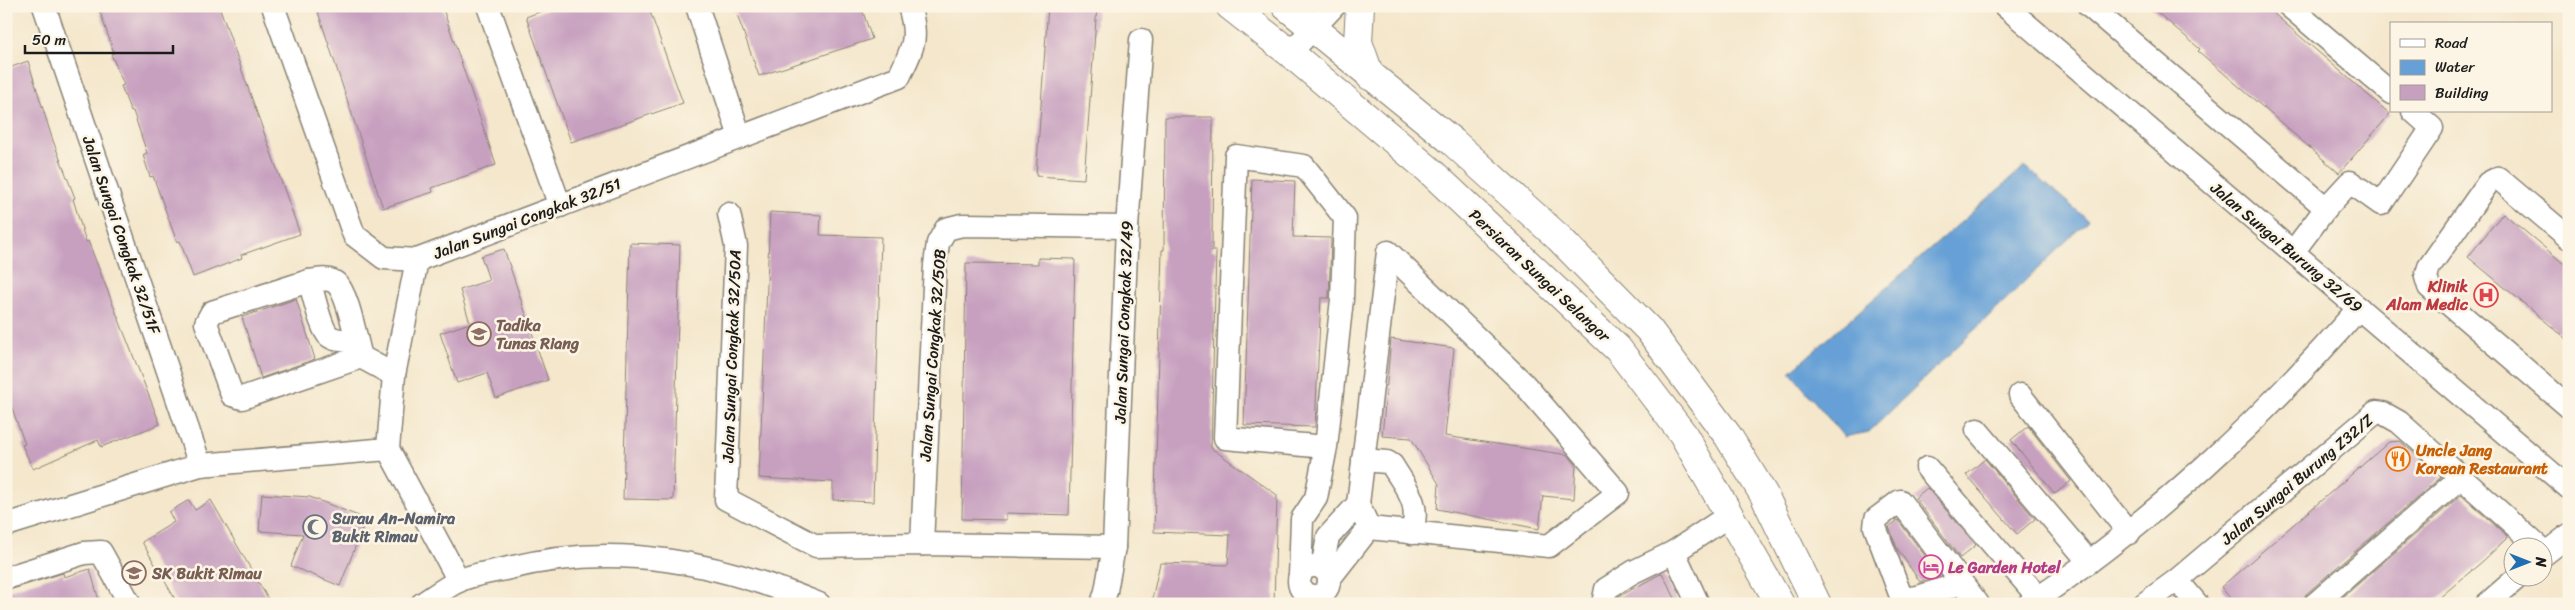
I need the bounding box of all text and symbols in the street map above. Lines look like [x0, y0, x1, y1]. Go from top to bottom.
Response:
scale bar [25, 22, 172, 54]
legend [2390, 22, 2552, 112]
text: 50 m [32, 27, 67, 53]
text: Road [2435, 30, 2468, 56]
text: Water [2435, 54, 2475, 80]
text: Building [2435, 80, 2489, 106]
street label: Jalan Sungai Congkak 32/51F [74, 131, 170, 339]
street label: Jalan Sungai Congkak 32/51 [428, 169, 626, 268]
street label: Jalan Sungai Burung 32/69 [2203, 174, 2370, 320]
street label: Persiaran Sungai Selangor [1462, 201, 1619, 350]
street label: Jalan Sungai Congkak 32/49 [1105, 220, 1142, 425]
street label: Jalan Sungai Congkak 32/50B [911, 248, 954, 463]
street label: Jalan Sungai Congkak 32/50A [713, 249, 750, 464]
place label: Klinik Alam Medic [2385, 272, 2469, 319]
hospital icon: Klinik Alam Medic [2473, 282, 2499, 308]
place label: Tadika Tunas Riang [496, 311, 580, 358]
school or university icon: Tadika Tunas Riang [466, 321, 492, 347]
street label: Jalan Sungai Burung Z32/Z [2213, 406, 2381, 553]
place label: Uncle Jang Korean Restaurant [2415, 436, 2548, 483]
restaurant icon: Uncle Jang Korean Restaurant [2385, 446, 2411, 472]
place label: Surau An-Namira Bukit Rimau [331, 504, 456, 551]
mosque icon: Surau An-Namira Bukit Rimau [302, 514, 328, 540]
north arrow [2502, 538, 2552, 588]
place label: Le Garden Hotel [1948, 553, 2062, 582]
hotel icon: Le Garden Hotel [1918, 554, 1944, 580]
text: N [2528, 556, 2553, 567]
place label: SK Bukit Rimau [151, 559, 262, 588]
school or university icon: SK Bukit Rimau [121, 560, 147, 586]

